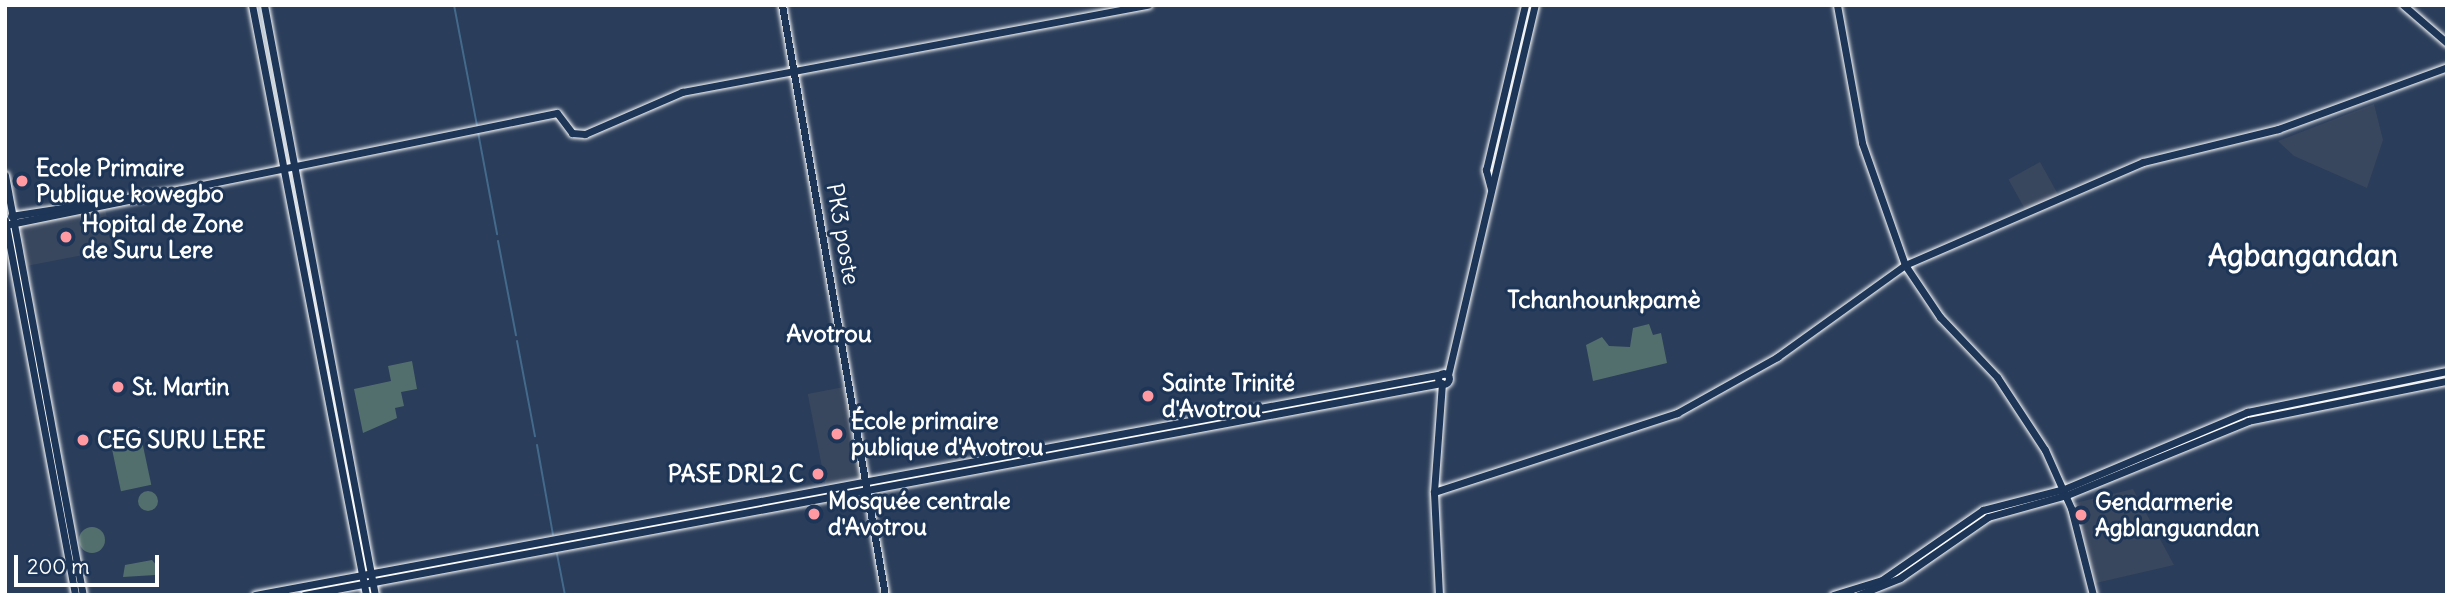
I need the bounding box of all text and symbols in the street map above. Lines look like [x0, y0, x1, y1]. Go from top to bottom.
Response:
place label: Ecole Primaire Publique kowegbo [36, 154, 224, 208]
marker: Ecole Primaire Publique kowegbo [14, 173, 30, 189]
street label: PK3 poste [820, 181, 866, 287]
place label: Hopital de Zone de Suru Lere [82, 210, 244, 264]
marker: Hopital de Zone de Suru Lere [56, 227, 76, 247]
district label: Agbangandan [2208, 237, 2398, 273]
district label: Tchanhounkpamè [1507, 286, 1701, 314]
district label: Avotrou [786, 320, 872, 348]
place label: Sainte Trinité d'Avotrou [1162, 369, 1295, 423]
place label: St. Martin [132, 373, 230, 401]
marker: St. Martin [110, 379, 126, 395]
marker: Sainte Trinité d'Avotrou [1140, 388, 1156, 404]
place label: École primaire publique d'Avotrou [851, 407, 1043, 461]
place label: CEG SURU LERE [97, 426, 266, 454]
marker: École primaire publique d'Avotrou [829, 426, 845, 442]
marker: CEG SURU LERE [75, 432, 91, 448]
place label: PASE DRL2 C [668, 460, 804, 488]
marker: PASE DRL2 C [810, 466, 826, 482]
place label: Mosquée centrale d'Avotrou [828, 487, 1011, 541]
place label: Gendarmerie Agblanguandan [2095, 488, 2259, 542]
marker: Mosquée centrale d'Avotrou [806, 506, 822, 522]
marker: Gendarmerie Agblanguandan [2073, 507, 2089, 523]
scale bar [18, 540, 163, 584]
text: 200 m [27, 553, 90, 580]

